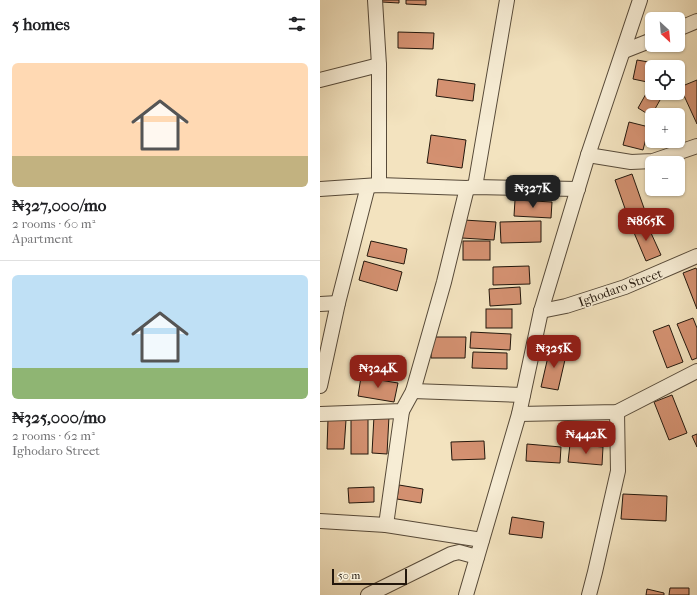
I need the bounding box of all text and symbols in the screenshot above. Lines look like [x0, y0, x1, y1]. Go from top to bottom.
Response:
north arrow [645, 12, 685, 52]
map controls [645, 12, 685, 196]
icon: filters [286, 13, 308, 35]
text: 5 homes [12, 14, 70, 34]
button: locate [645, 60, 685, 100]
icon: home [124, 89, 196, 161]
button: + [645, 108, 685, 148]
button: − [645, 156, 685, 196]
pin: ₦327K [505, 175, 561, 209]
text: ₦327K [514, 180, 552, 195]
text: ₦327,000/mo [12, 195, 106, 215]
pin: ₦865K [618, 208, 674, 242]
text: ₦865K [627, 213, 665, 228]
text: 2 rooms · 60 m² [12, 216, 95, 231]
text: Apartment [12, 231, 73, 246]
street label: Ighodaro Street [576, 265, 664, 310]
icon: home [124, 301, 196, 373]
pin: ₦325K [526, 335, 582, 369]
text: ₦325K [536, 340, 572, 355]
pin: ₦324K [350, 355, 406, 389]
text: ₦324K [359, 360, 397, 375]
text: ₦325,000/mo [12, 407, 106, 427]
pin: ₦442K [558, 421, 614, 455]
text: ₦442K [566, 426, 606, 441]
text: 2 rooms · 62 m² [12, 428, 95, 443]
text: Ighodaro Street [12, 443, 100, 458]
scale bar [332, 567, 407, 586]
text: 50 m [338, 569, 360, 582]

